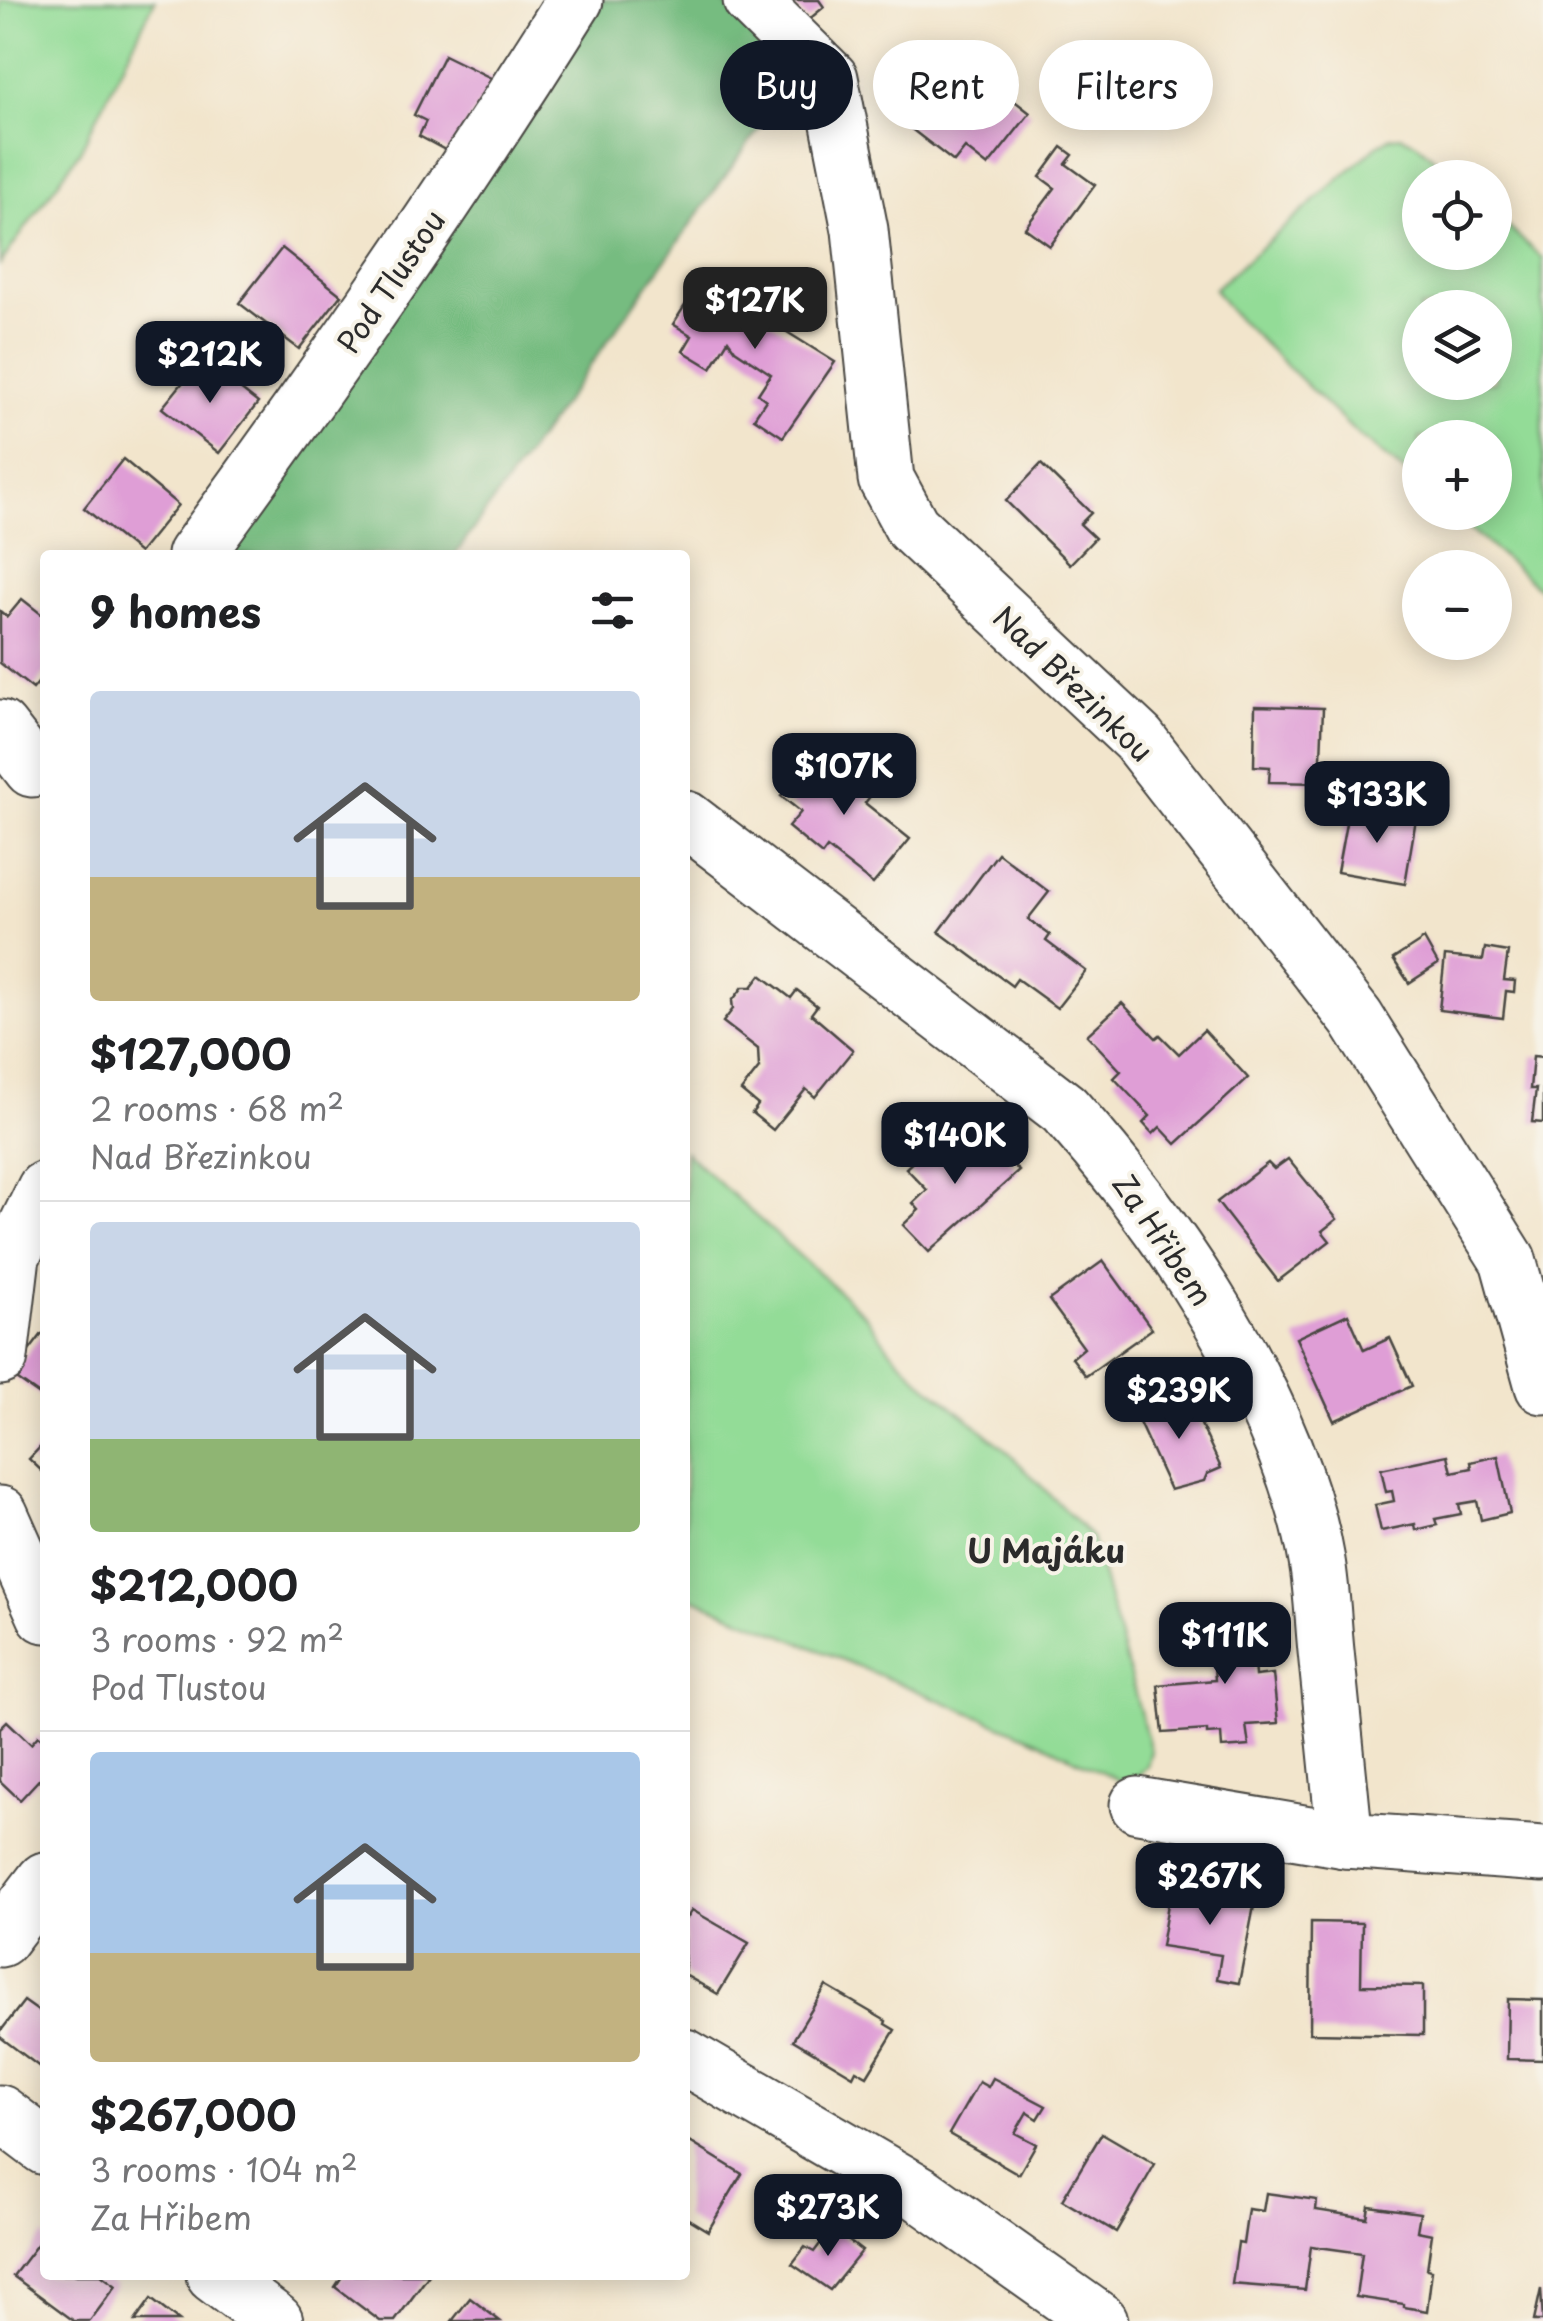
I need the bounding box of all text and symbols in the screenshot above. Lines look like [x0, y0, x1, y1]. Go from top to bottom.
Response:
chip: Buy [720, 40, 853, 130]
chip: Rent [873, 40, 1019, 130]
chip: Filters [1039, 40, 1213, 130]
map controls [1402, 160, 1512, 660]
button: locate [1402, 160, 1512, 270]
street label: Pod Tlustou [325, 200, 455, 362]
pin: $127K [685, 267, 825, 352]
text: $127K [705, 275, 805, 323]
button: layers [1402, 290, 1512, 400]
pin: $212K [140, 321, 280, 406]
text: $212K [158, 329, 262, 377]
button: + [1402, 420, 1512, 530]
button: − [1402, 550, 1512, 660]
text: 9 homes [90, 579, 261, 642]
icon: filters [585, 583, 640, 638]
street label: Nad Březinkou [984, 595, 1164, 771]
pin: $107K [774, 733, 914, 818]
text: $107K [794, 741, 894, 789]
icon: home [275, 756, 455, 936]
pin: $133K [1307, 761, 1447, 846]
text: $133K [1327, 769, 1427, 817]
text: $127,000 [90, 1021, 291, 1084]
text: 2 rooms · 68 m² [90, 1084, 344, 1132]
pin: $140K [885, 1102, 1025, 1187]
text: $140K [903, 1110, 1007, 1158]
text: Nad Březinkou [90, 1132, 312, 1180]
street label: Za Hřibem [1103, 1164, 1225, 1314]
icon: home [275, 1287, 455, 1467]
pin: $239K [1109, 1357, 1249, 1442]
text: $239K [1127, 1365, 1231, 1413]
district label: U Majáku [967, 1526, 1125, 1574]
text: $212,000 [90, 1552, 298, 1615]
pin: $111K [1155, 1602, 1295, 1687]
text: $111K [1181, 1610, 1269, 1658]
text: 3 rooms · 92 m² [90, 1615, 344, 1663]
text: Pod Tlustou [90, 1663, 267, 1711]
icon: home [275, 1817, 455, 1997]
pin: $267K [1140, 1843, 1280, 1928]
text: $267K [1158, 1851, 1262, 1899]
text: $267,000 [90, 2082, 297, 2145]
text: 3 rooms · 104 m² [90, 2145, 358, 2193]
pin: $273K [758, 2174, 898, 2259]
text: $273K [776, 2182, 880, 2230]
text: Za Hřibem [90, 2193, 252, 2241]

